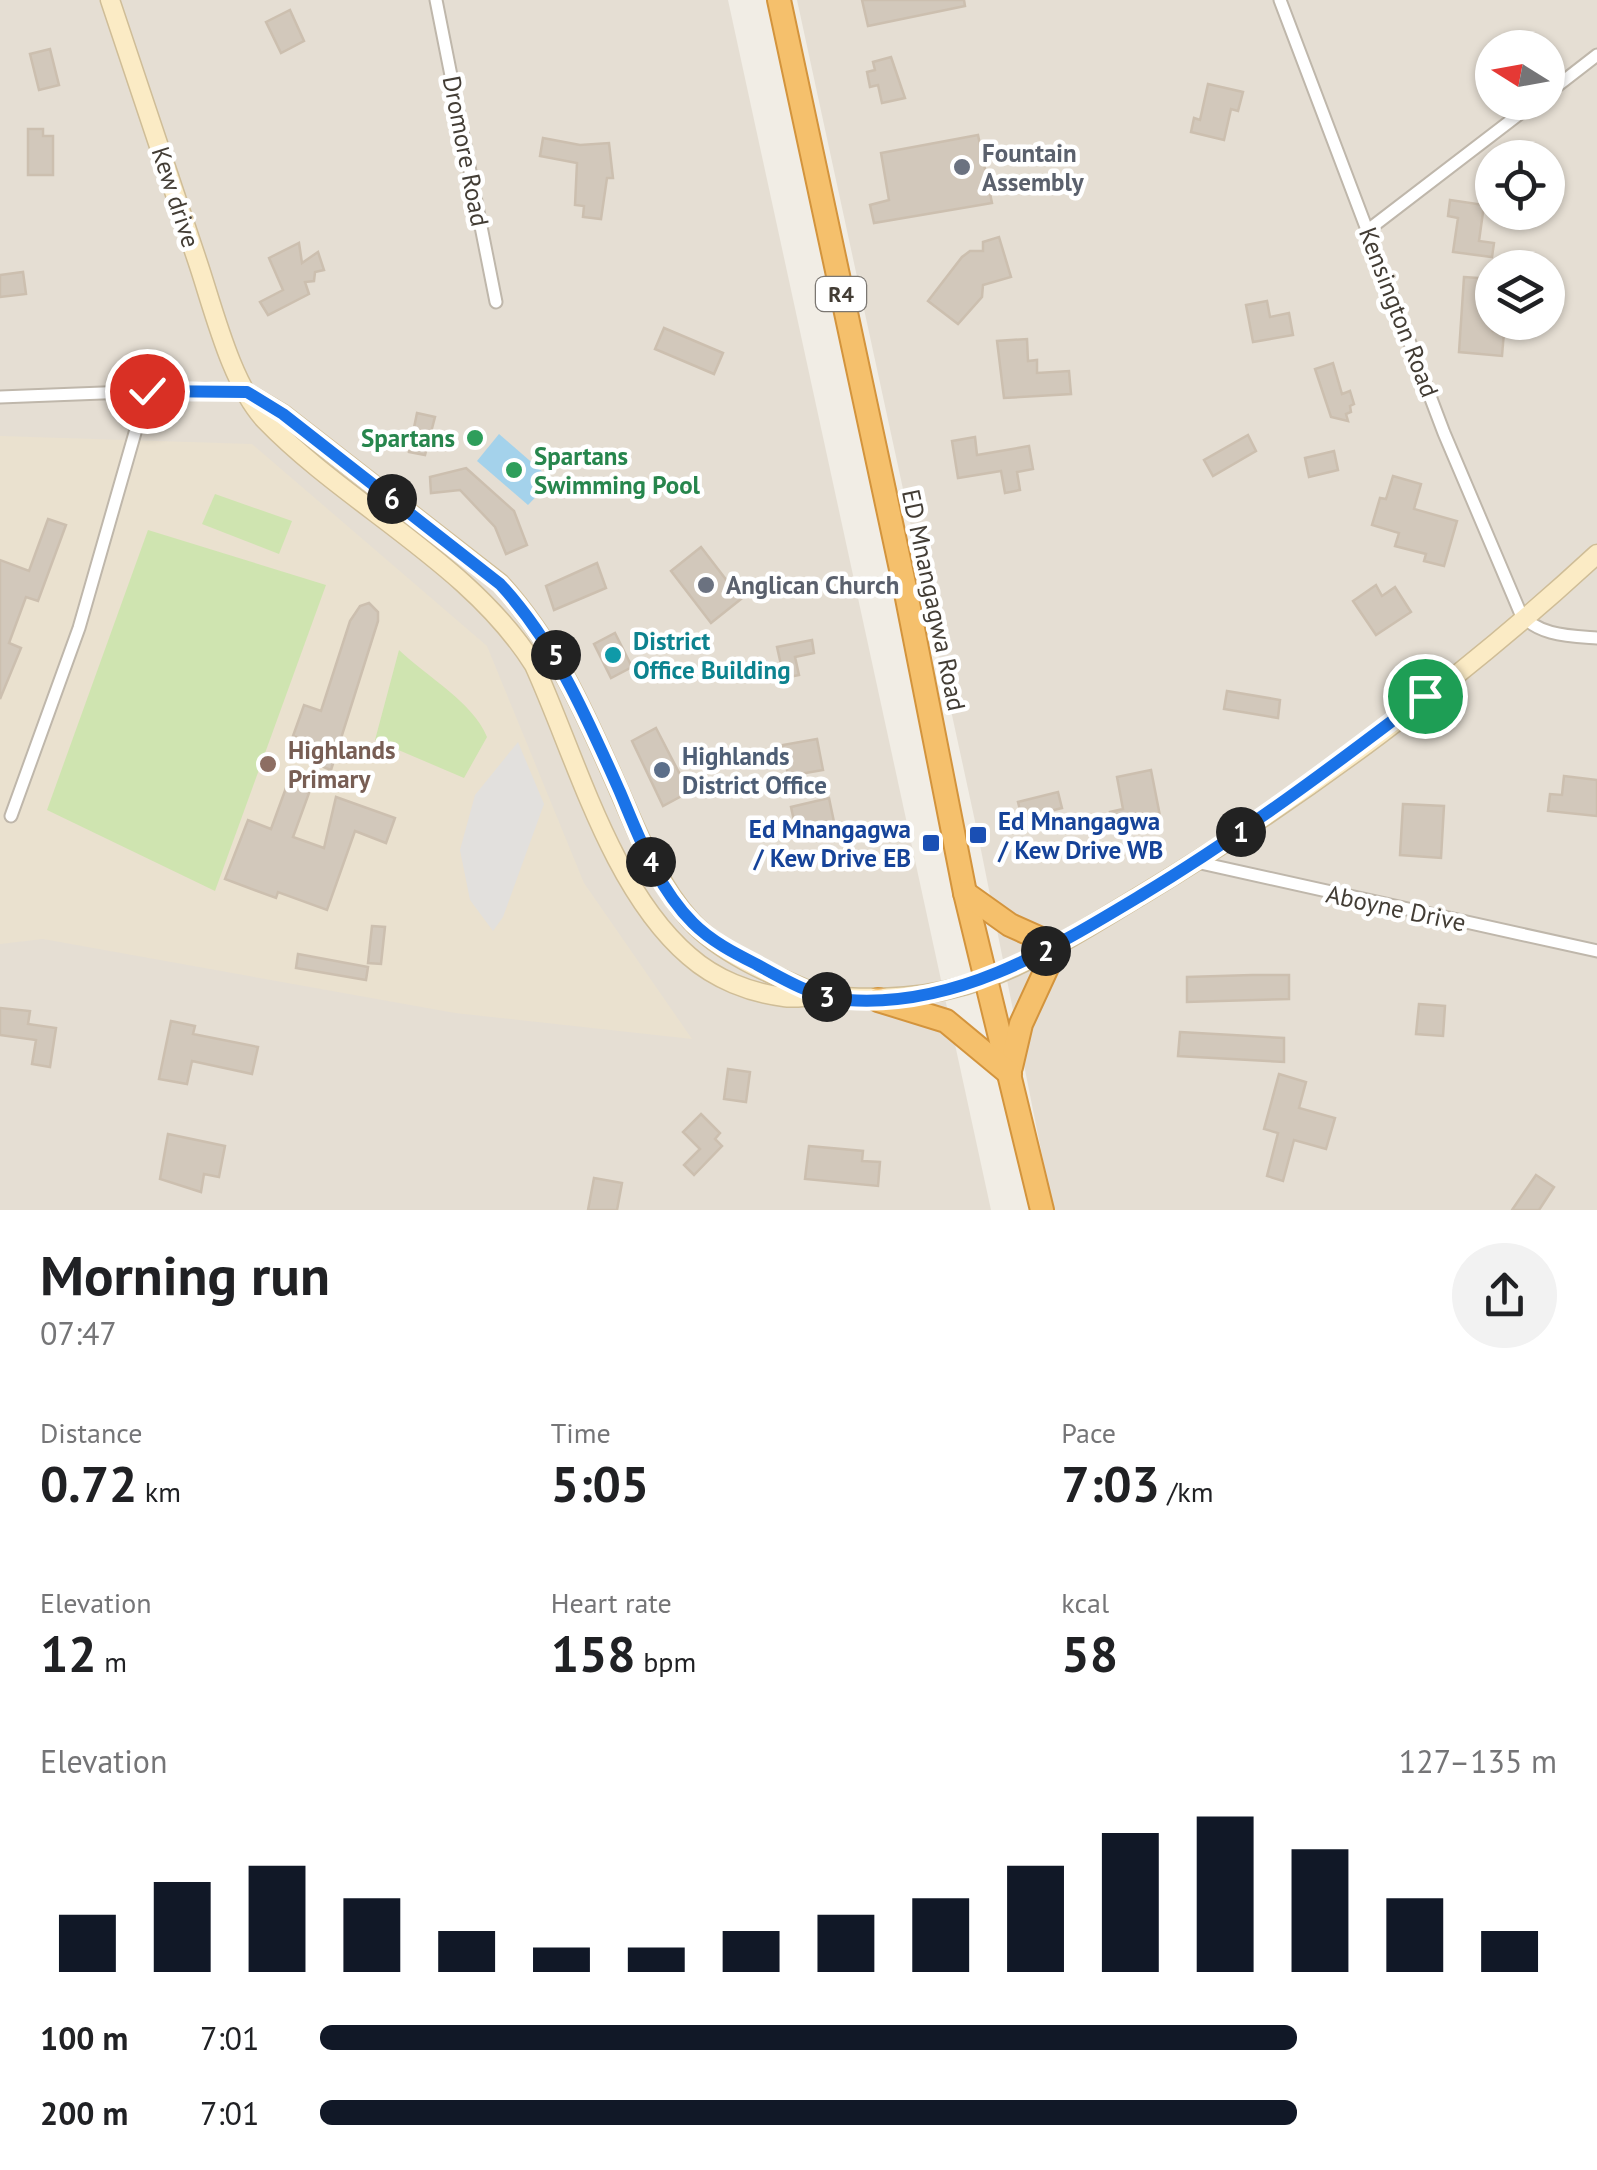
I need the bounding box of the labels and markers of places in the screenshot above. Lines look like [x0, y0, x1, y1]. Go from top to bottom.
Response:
place label: Fountain Assembly [982, 137, 1085, 198]
marker: Fountain Assembly [951, 156, 973, 178]
pin [105, 349, 190, 434]
place label: Spartans [361, 422, 455, 454]
marker: Spartans [464, 427, 486, 449]
place label: Spartans Swimming Pool [534, 440, 701, 501]
marker: Spartans Swimming Pool [503, 459, 525, 481]
pin: 6 [367, 474, 417, 524]
place label: Anglican Church [726, 569, 899, 601]
marker: Anglican Church [695, 574, 717, 596]
place label: District Office Building [633, 625, 791, 686]
pin: 5 [531, 630, 581, 680]
marker: District Office Building [602, 644, 624, 666]
pin [1383, 654, 1468, 739]
place label: Highlands Primary [288, 734, 395, 795]
place label: Highlands District Office [682, 740, 827, 801]
marker: Highlands Primary [257, 753, 279, 775]
marker: Highlands District Office [651, 759, 673, 781]
place label: Ed Mnangagwa / Kew Drive WB [997, 805, 1163, 866]
pin: 1 [1216, 807, 1266, 857]
place label: Ed Mnangagwa / Kew Drive EB [749, 813, 911, 874]
marker: Ed Mnangagwa / Kew Drive WB [967, 824, 989, 846]
marker: Ed Mnangagwa / Kew Drive EB [920, 832, 942, 854]
pin: 4 [626, 837, 676, 887]
pin: 2 [1021, 926, 1071, 976]
pin: 3 [802, 972, 852, 1022]

